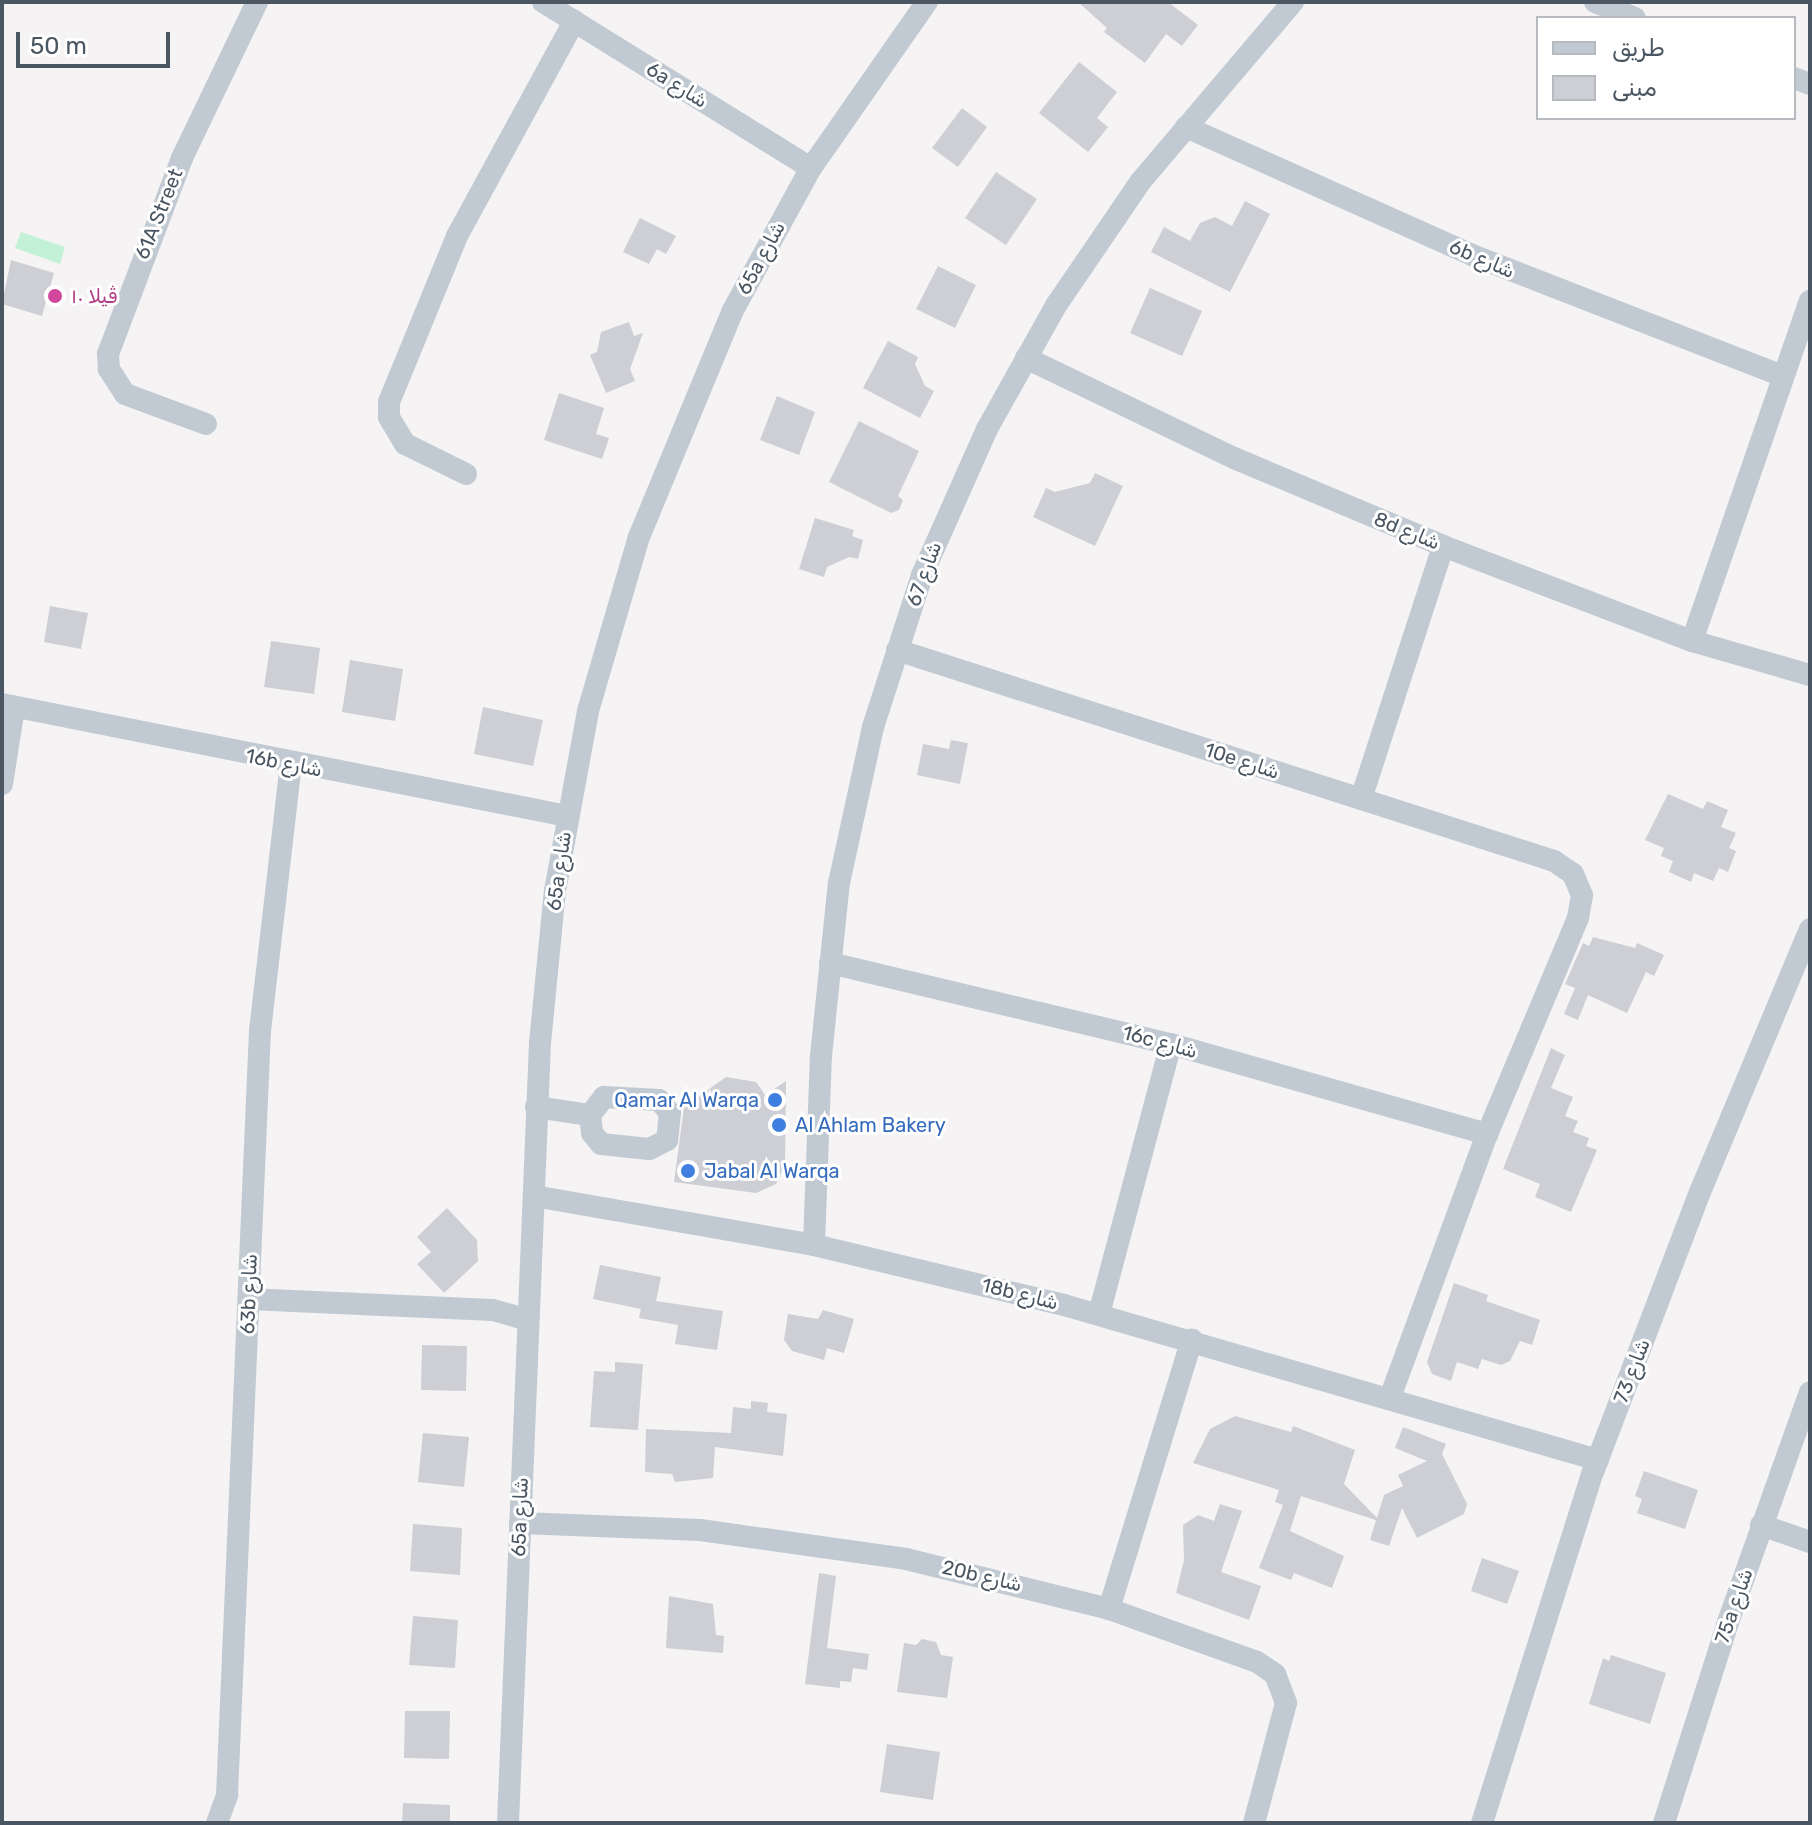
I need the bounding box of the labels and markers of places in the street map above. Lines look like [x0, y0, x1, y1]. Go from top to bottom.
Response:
place label: ڤيلا ١٠ [71, 284, 117, 308]
marker: ڤيلا ١٠ [46, 287, 64, 305]
place label: Qamar Al Warqa [613, 1088, 759, 1112]
marker: Qamar Al Warqa [766, 1091, 784, 1109]
place label: Al Ahlam Bakery [795, 1113, 946, 1137]
marker: Al Ahlam Bakery [770, 1116, 788, 1134]
place label: Jabal Al Warqa [704, 1159, 840, 1183]
marker: Jabal Al Warqa [679, 1162, 697, 1180]

